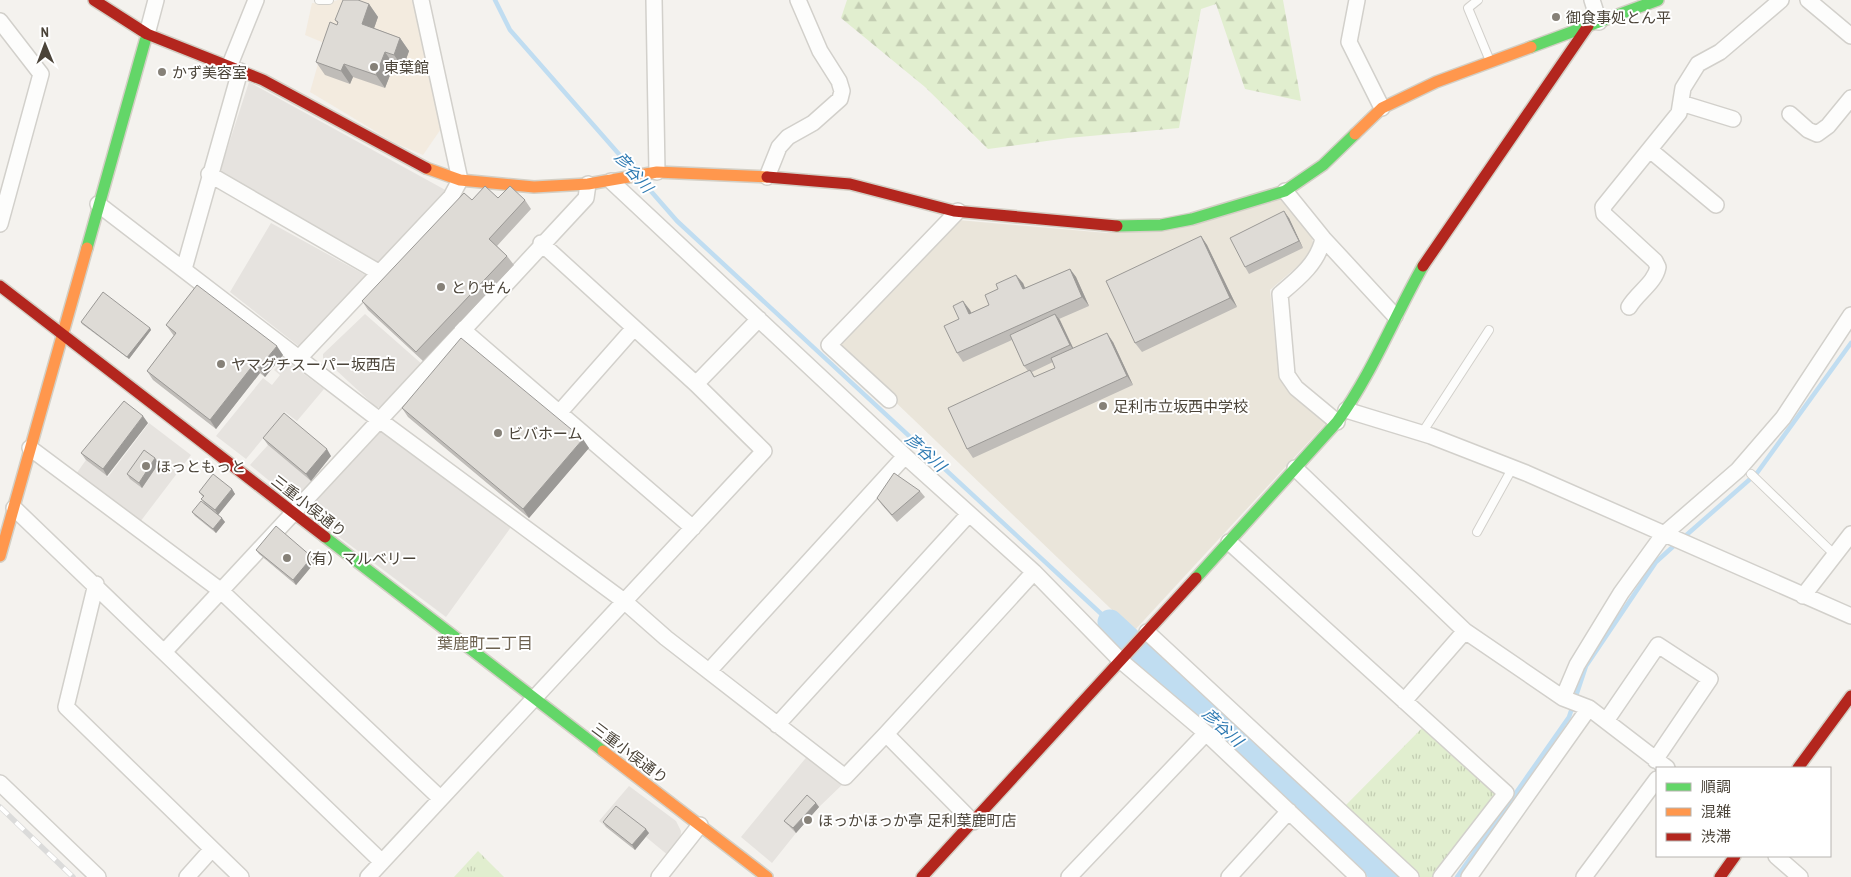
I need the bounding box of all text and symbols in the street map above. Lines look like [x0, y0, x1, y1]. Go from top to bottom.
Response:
place label: 御食事処とん平 [1566, 7, 1671, 28]
marker: 御食事処とん平 [1550, 11, 1562, 23]
north arrow [20, 20, 70, 70]
text: N [40, 23, 49, 41]
place label: 東葉館 [384, 57, 429, 78]
marker: 東葉館 [368, 61, 380, 73]
place label: かず美容室 [172, 62, 247, 83]
marker: かず美容室 [156, 66, 168, 78]
water label: 彦谷川 [610, 147, 659, 199]
place label: とりせん [451, 277, 511, 298]
marker: とりせん [435, 281, 447, 293]
place label: ヤマグチスーパー坂西店 [231, 354, 396, 375]
marker: ヤマグチスーパー坂西店 [215, 358, 227, 370]
place label: 足利市立坂西中学校 [1113, 396, 1248, 417]
marker: 足利市立坂西中学校 [1097, 400, 1109, 412]
place label: ビバホーム [508, 423, 583, 444]
marker: ビバホーム [492, 427, 504, 439]
water label: 彦谷川 [901, 428, 953, 478]
place label: ほっともっと [156, 456, 246, 477]
marker: ほっともっと [140, 460, 152, 472]
street label: 三重小俣通り [267, 470, 351, 542]
place label: （有）マルベリー [297, 548, 417, 569]
marker: （有）マルベリー [281, 552, 293, 564]
district label: 葉鹿町二丁目 [437, 632, 533, 654]
water label: 彦谷川 [1198, 703, 1250, 753]
street label: 三重小俣通り [588, 718, 672, 788]
legend [1656, 767, 1831, 857]
text: 順調 [1701, 776, 1731, 797]
text: 混雑 [1701, 801, 1731, 822]
place label: ほっかほっか亭 足利葉鹿町店 [818, 810, 1016, 831]
marker: ほっかほっか亭 足利葉鹿町店 [802, 814, 814, 826]
text: 渋滞 [1701, 826, 1731, 847]

